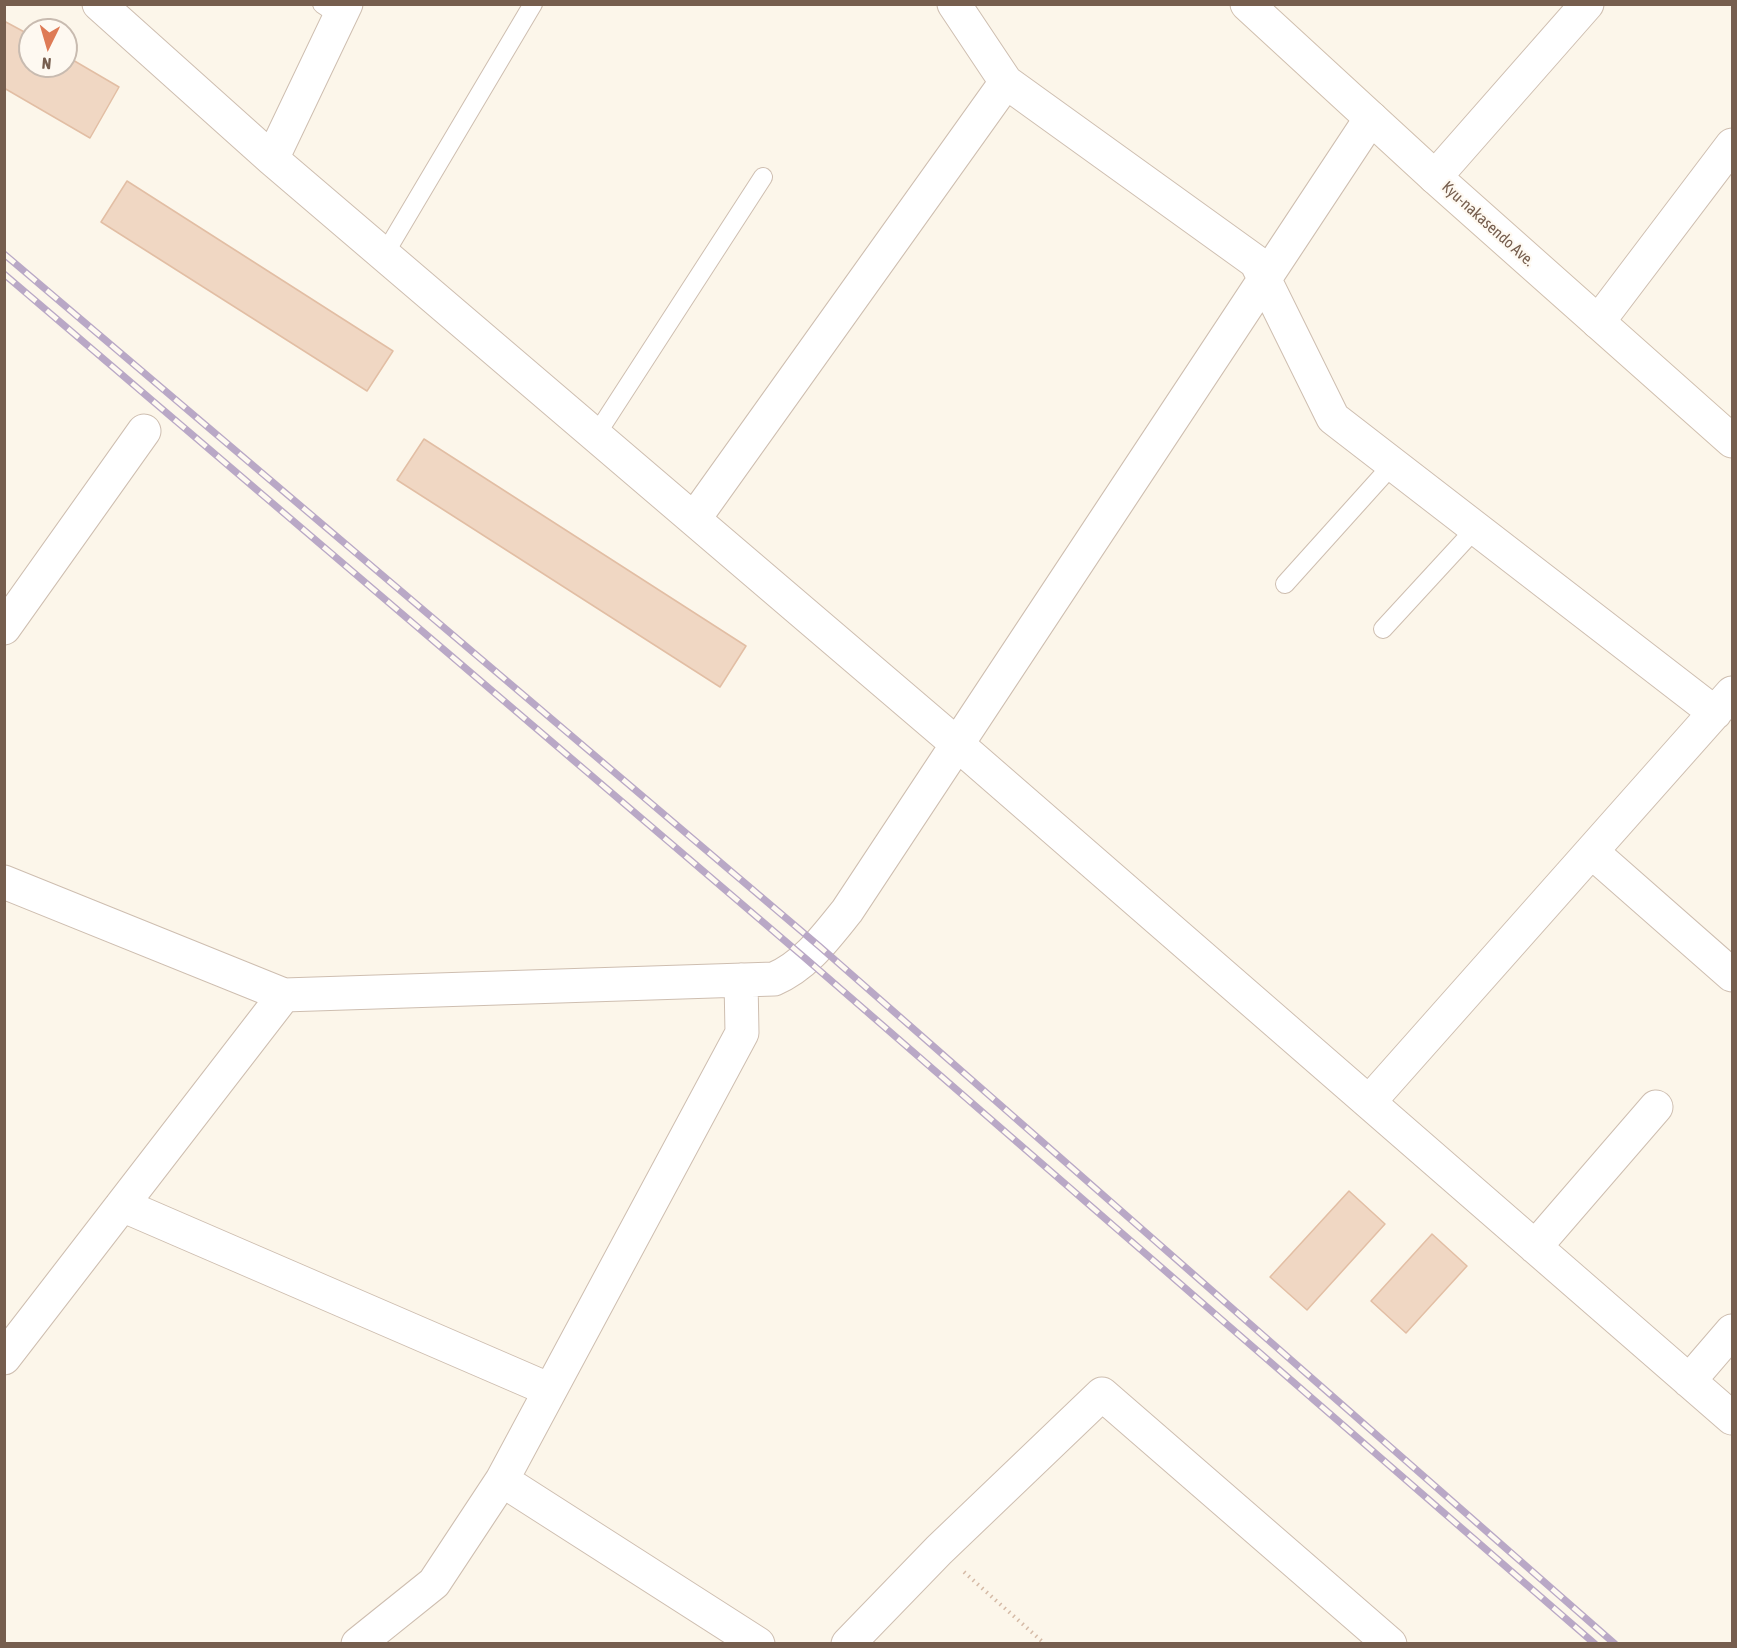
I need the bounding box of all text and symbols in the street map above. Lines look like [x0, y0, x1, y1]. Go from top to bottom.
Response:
north arrow [18, 18, 78, 78]
text: N [41, 55, 52, 73]
street label: Kyu-nakasendo Ave. [1438, 177, 1538, 271]

